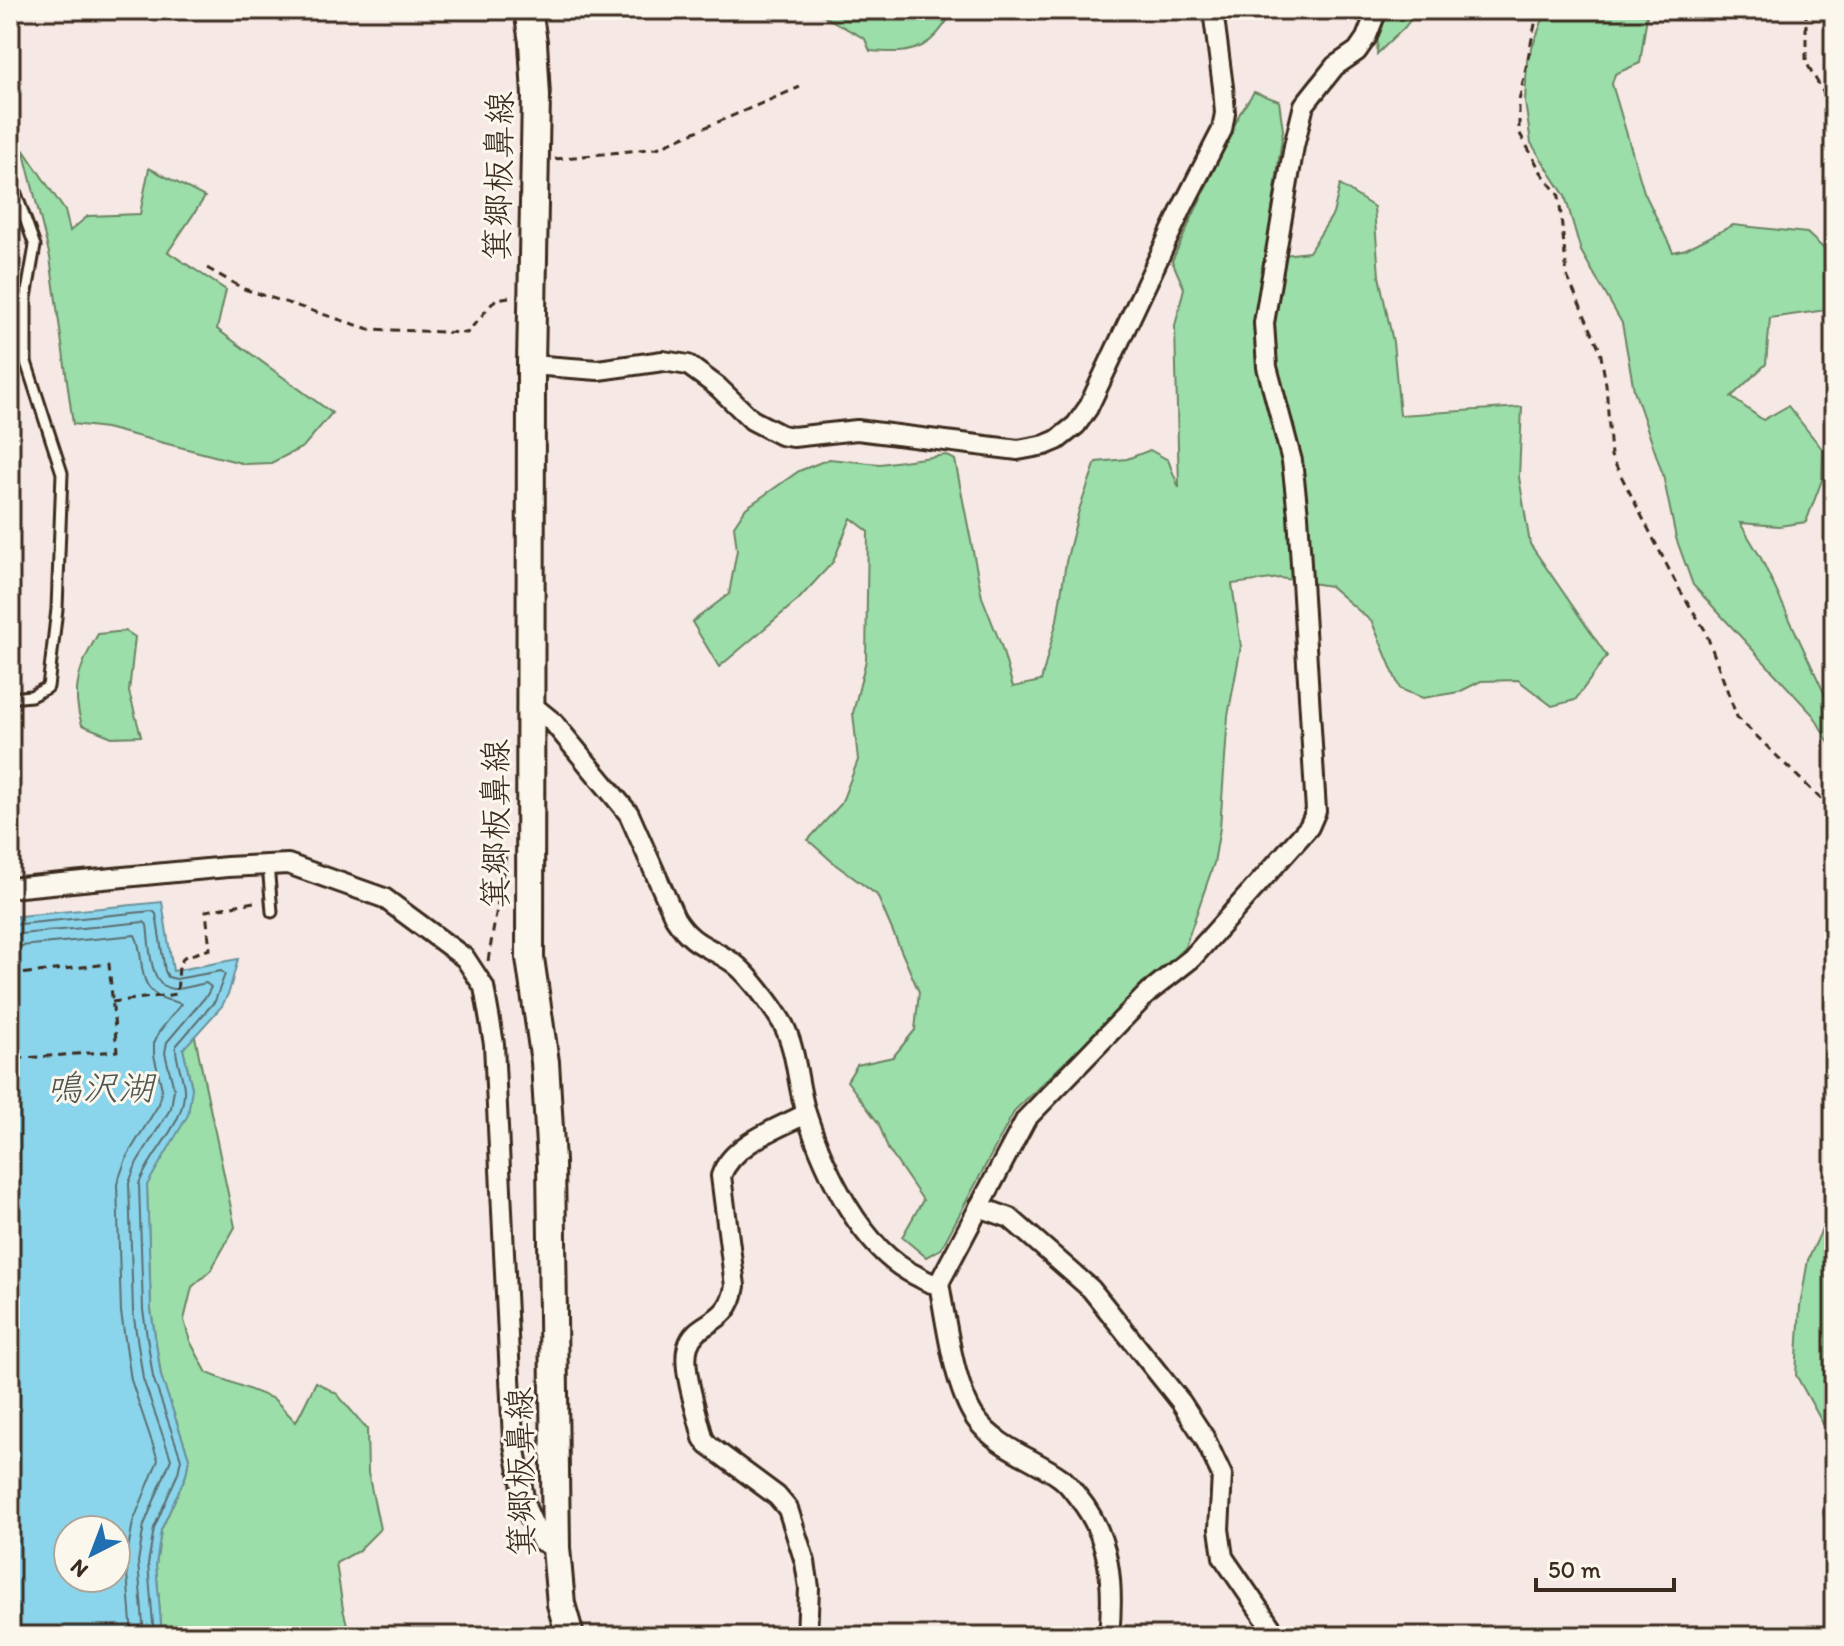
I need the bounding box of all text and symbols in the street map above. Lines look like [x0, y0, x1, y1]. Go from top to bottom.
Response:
street label: 箕郷板鼻線 [477, 91, 520, 261]
street label: 箕郷板鼻線 [475, 739, 516, 909]
water label: 鳴沢湖 [46, 1066, 157, 1109]
street label: 箕郷板鼻線 [499, 1387, 542, 1557]
north arrow [52, 1514, 132, 1594]
scale bar [1536, 1542, 1674, 1592]
text: N [64, 1553, 94, 1583]
text: 50 m [1548, 1555, 1601, 1584]

